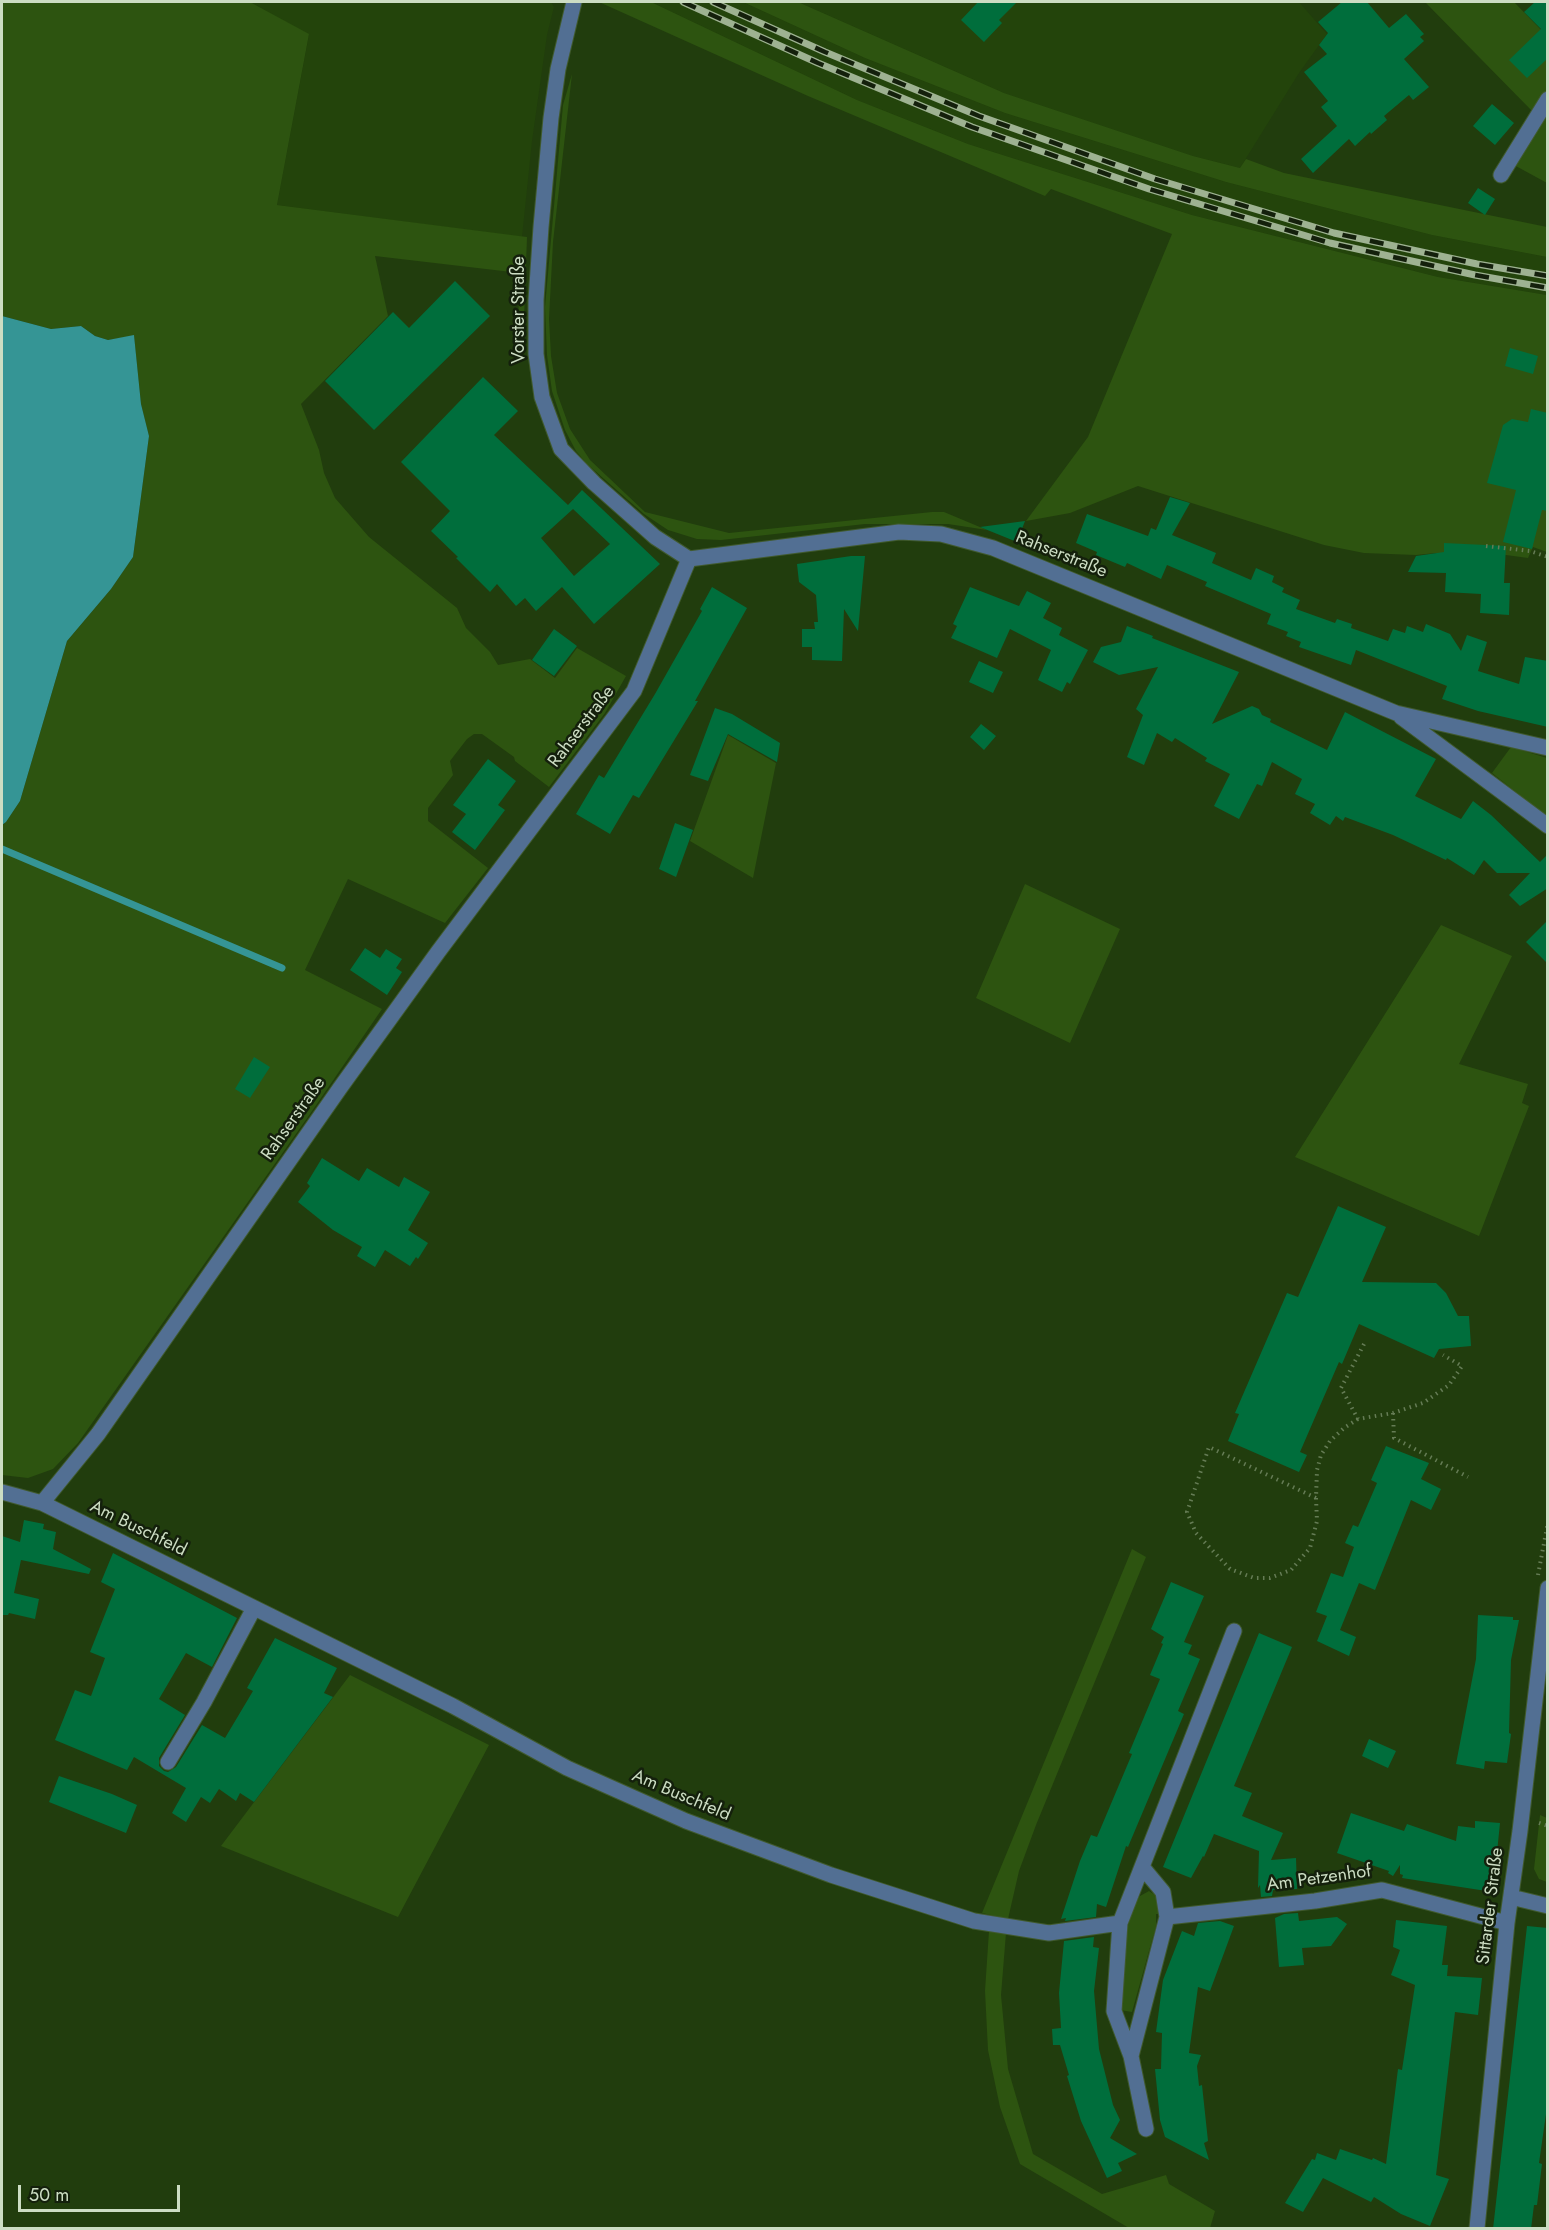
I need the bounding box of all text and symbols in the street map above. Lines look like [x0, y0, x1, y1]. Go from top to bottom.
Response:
street label: Vorster Straße [509, 256, 531, 364]
street label: Rahserstraße [1012, 527, 1110, 583]
street label: Rahserstraße [544, 682, 620, 772]
street label: Rahserstraße [257, 1073, 331, 1165]
street label: Am Buschfeld [86, 1496, 190, 1562]
street label: Am Buschfeld [628, 1766, 734, 1826]
street label: Sittarder Straße [1473, 1846, 1509, 1966]
street label: Am Petzenhof [1265, 1861, 1373, 1897]
scale bar [21, 2173, 183, 2211]
text: 50 m [29, 2182, 69, 2208]

